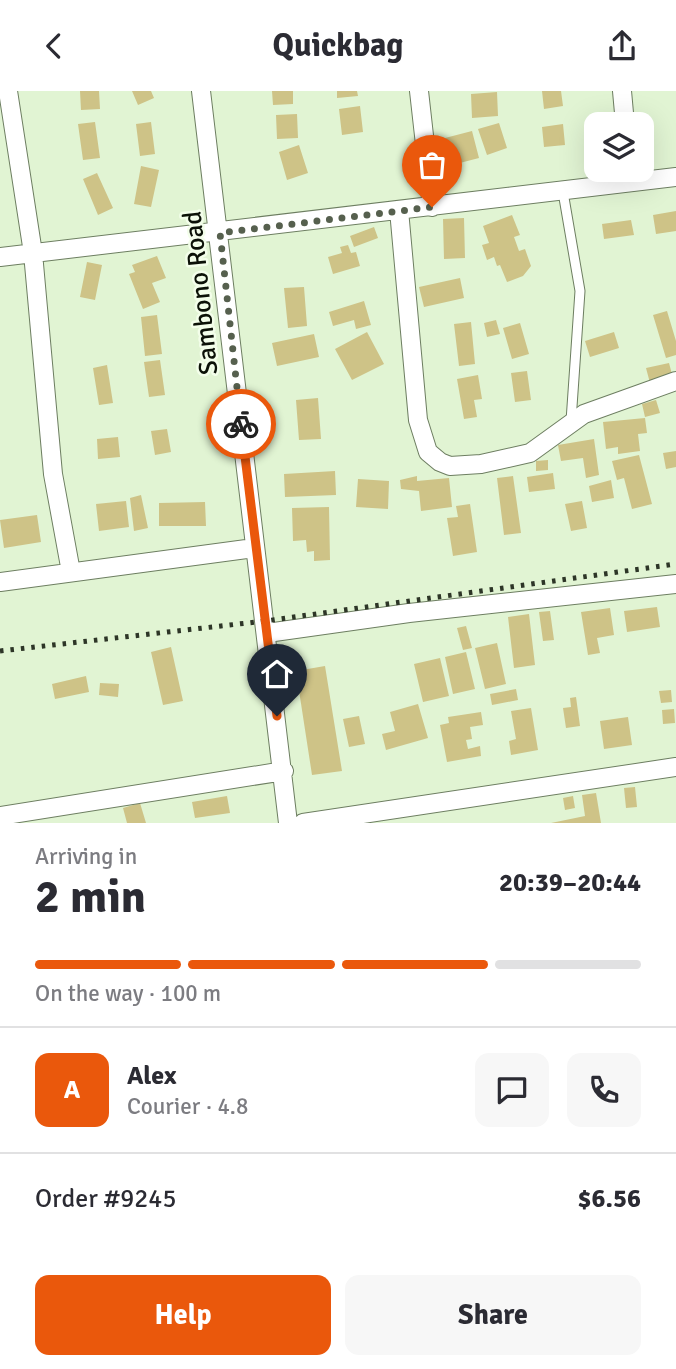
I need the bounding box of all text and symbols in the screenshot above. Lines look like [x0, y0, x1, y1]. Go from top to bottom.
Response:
text: Quickbag [273, 26, 404, 65]
icon: back [35, 27, 73, 65]
icon: share [603, 27, 641, 65]
map controls [584, 112, 654, 182]
button: layers [584, 112, 654, 182]
pin [402, 135, 462, 207]
icon: bag [413, 146, 451, 184]
street label: Sambono Road [176, 209, 226, 376]
courier [206, 389, 276, 459]
icon: bike [222, 405, 260, 443]
pin [247, 644, 307, 716]
icon: home [258, 655, 296, 693]
text: Arriving in [35, 842, 137, 871]
text: 20:39–20:44 [499, 867, 641, 899]
text: 2 min [35, 869, 146, 925]
text: On the way · 100 m [35, 979, 221, 1008]
button: chat [475, 1053, 549, 1127]
button: phone [567, 1053, 641, 1127]
text: Alex [127, 1060, 177, 1092]
text: A [64, 1074, 80, 1106]
text: Courier · 4.8 [127, 1092, 248, 1121]
text: Order #9245 [35, 1183, 176, 1215]
text: $6.56 [577, 1183, 641, 1215]
button: Help [35, 1275, 331, 1355]
button: Share [345, 1275, 641, 1355]

